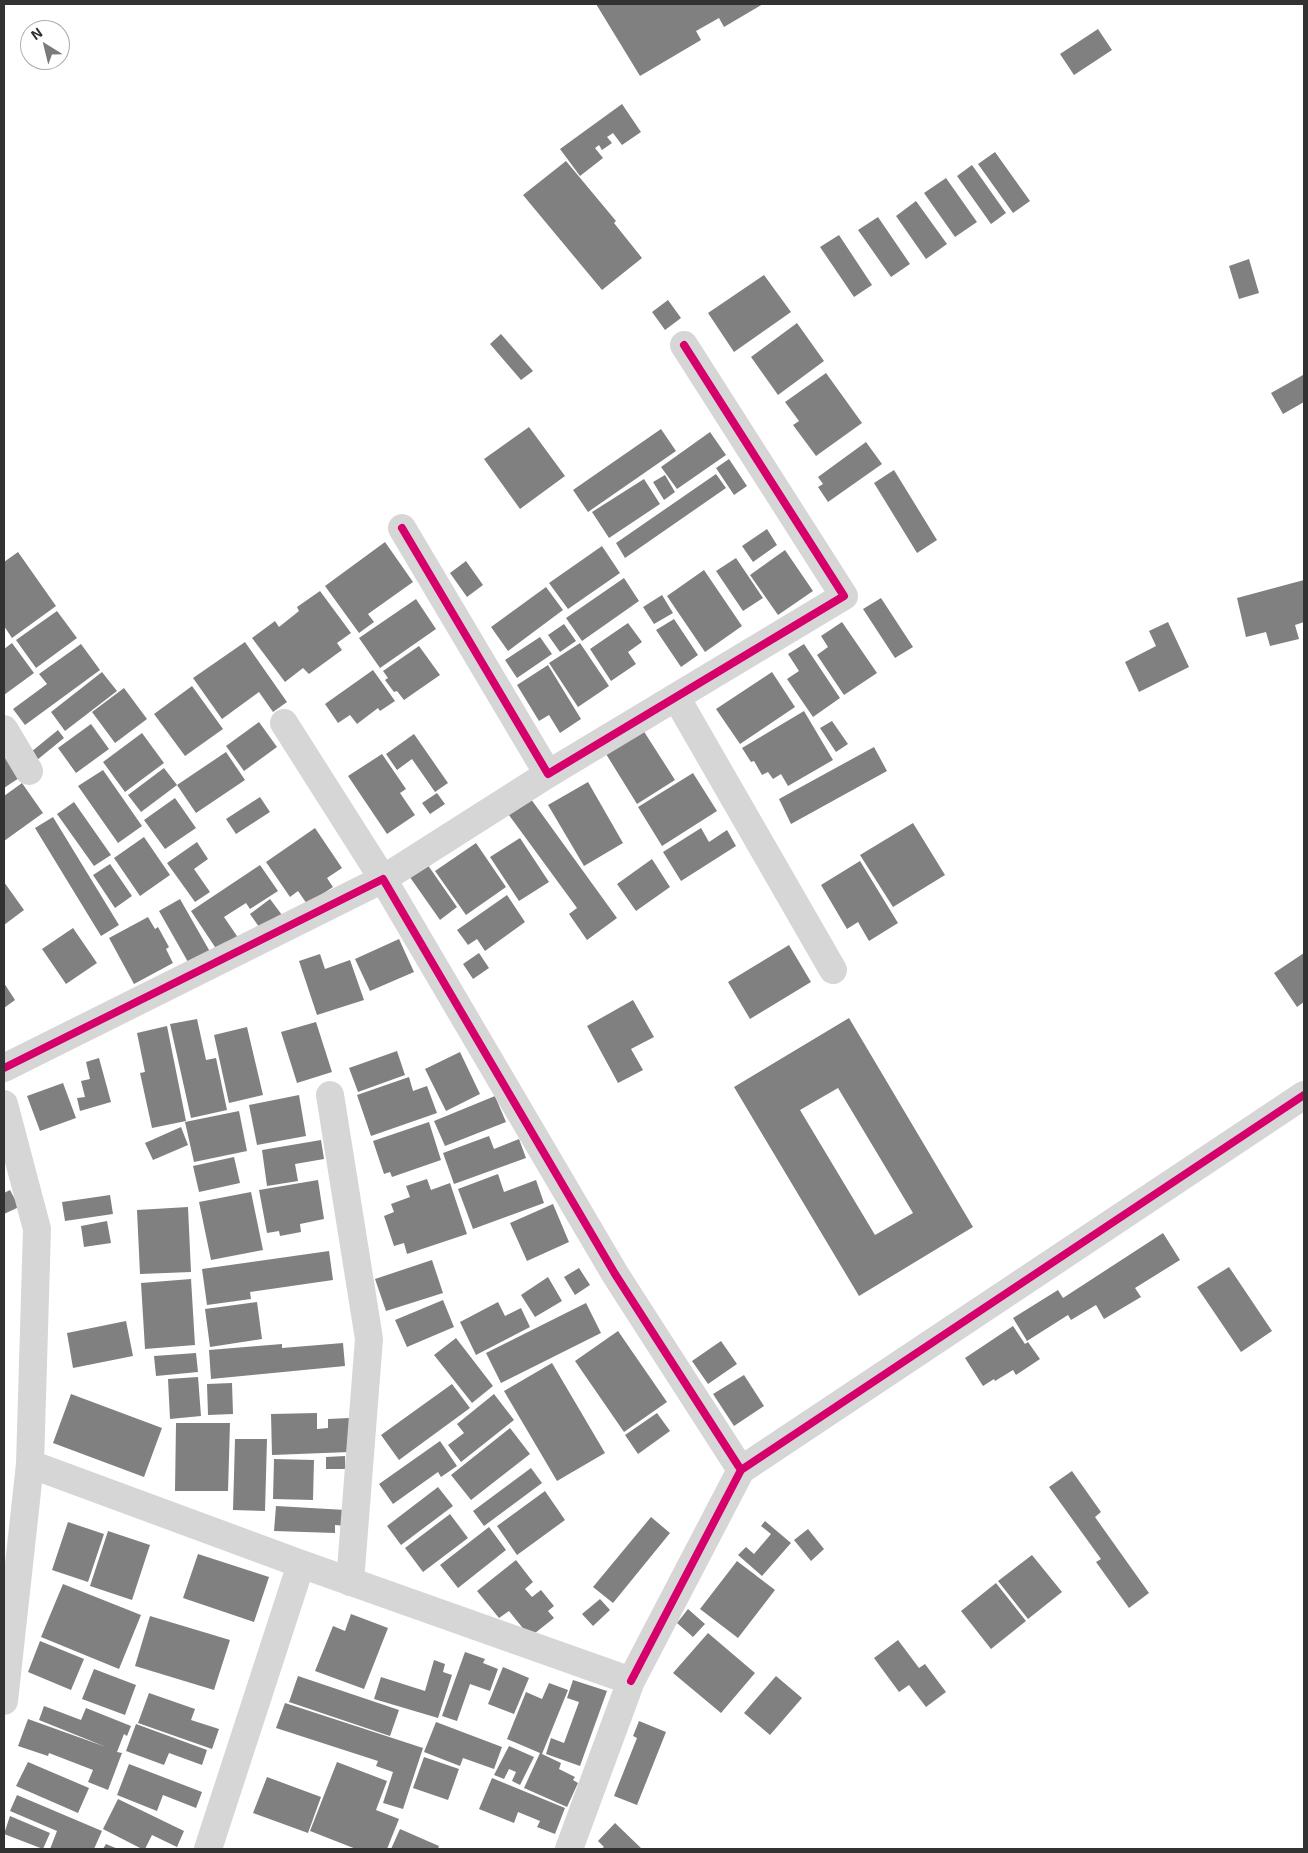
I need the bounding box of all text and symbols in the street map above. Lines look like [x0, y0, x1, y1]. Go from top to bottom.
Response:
north arrow [20, 20, 70, 70]
text: N [27, 23, 46, 43]

